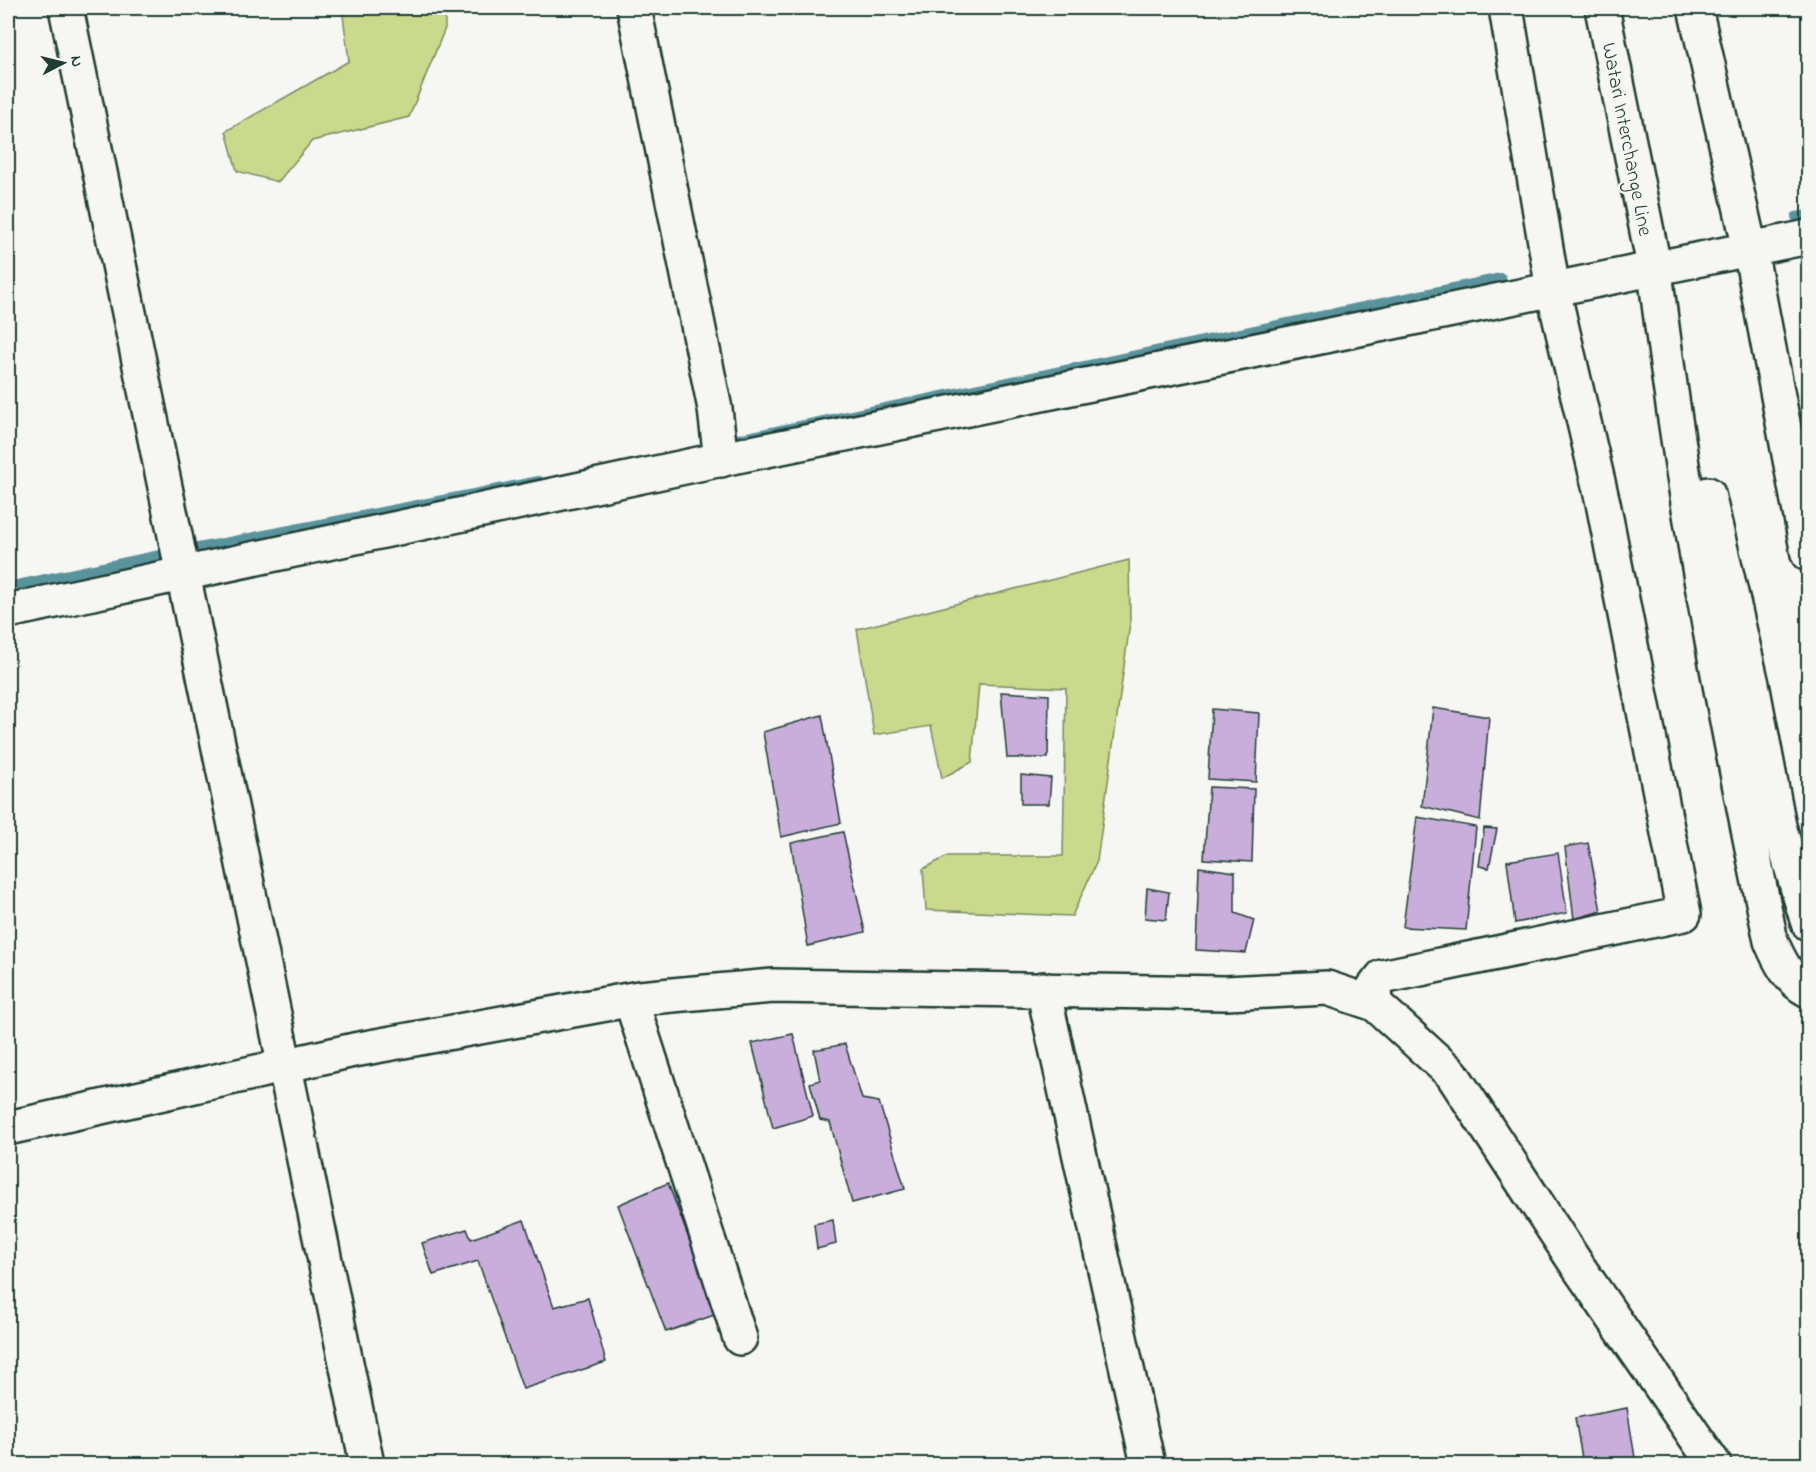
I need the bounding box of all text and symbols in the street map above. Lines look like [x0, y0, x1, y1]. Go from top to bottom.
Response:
north arrow [33, 33, 93, 93]
street label: Watari Interchange Line [1591, 40, 1660, 240]
text: N [63, 55, 88, 68]

